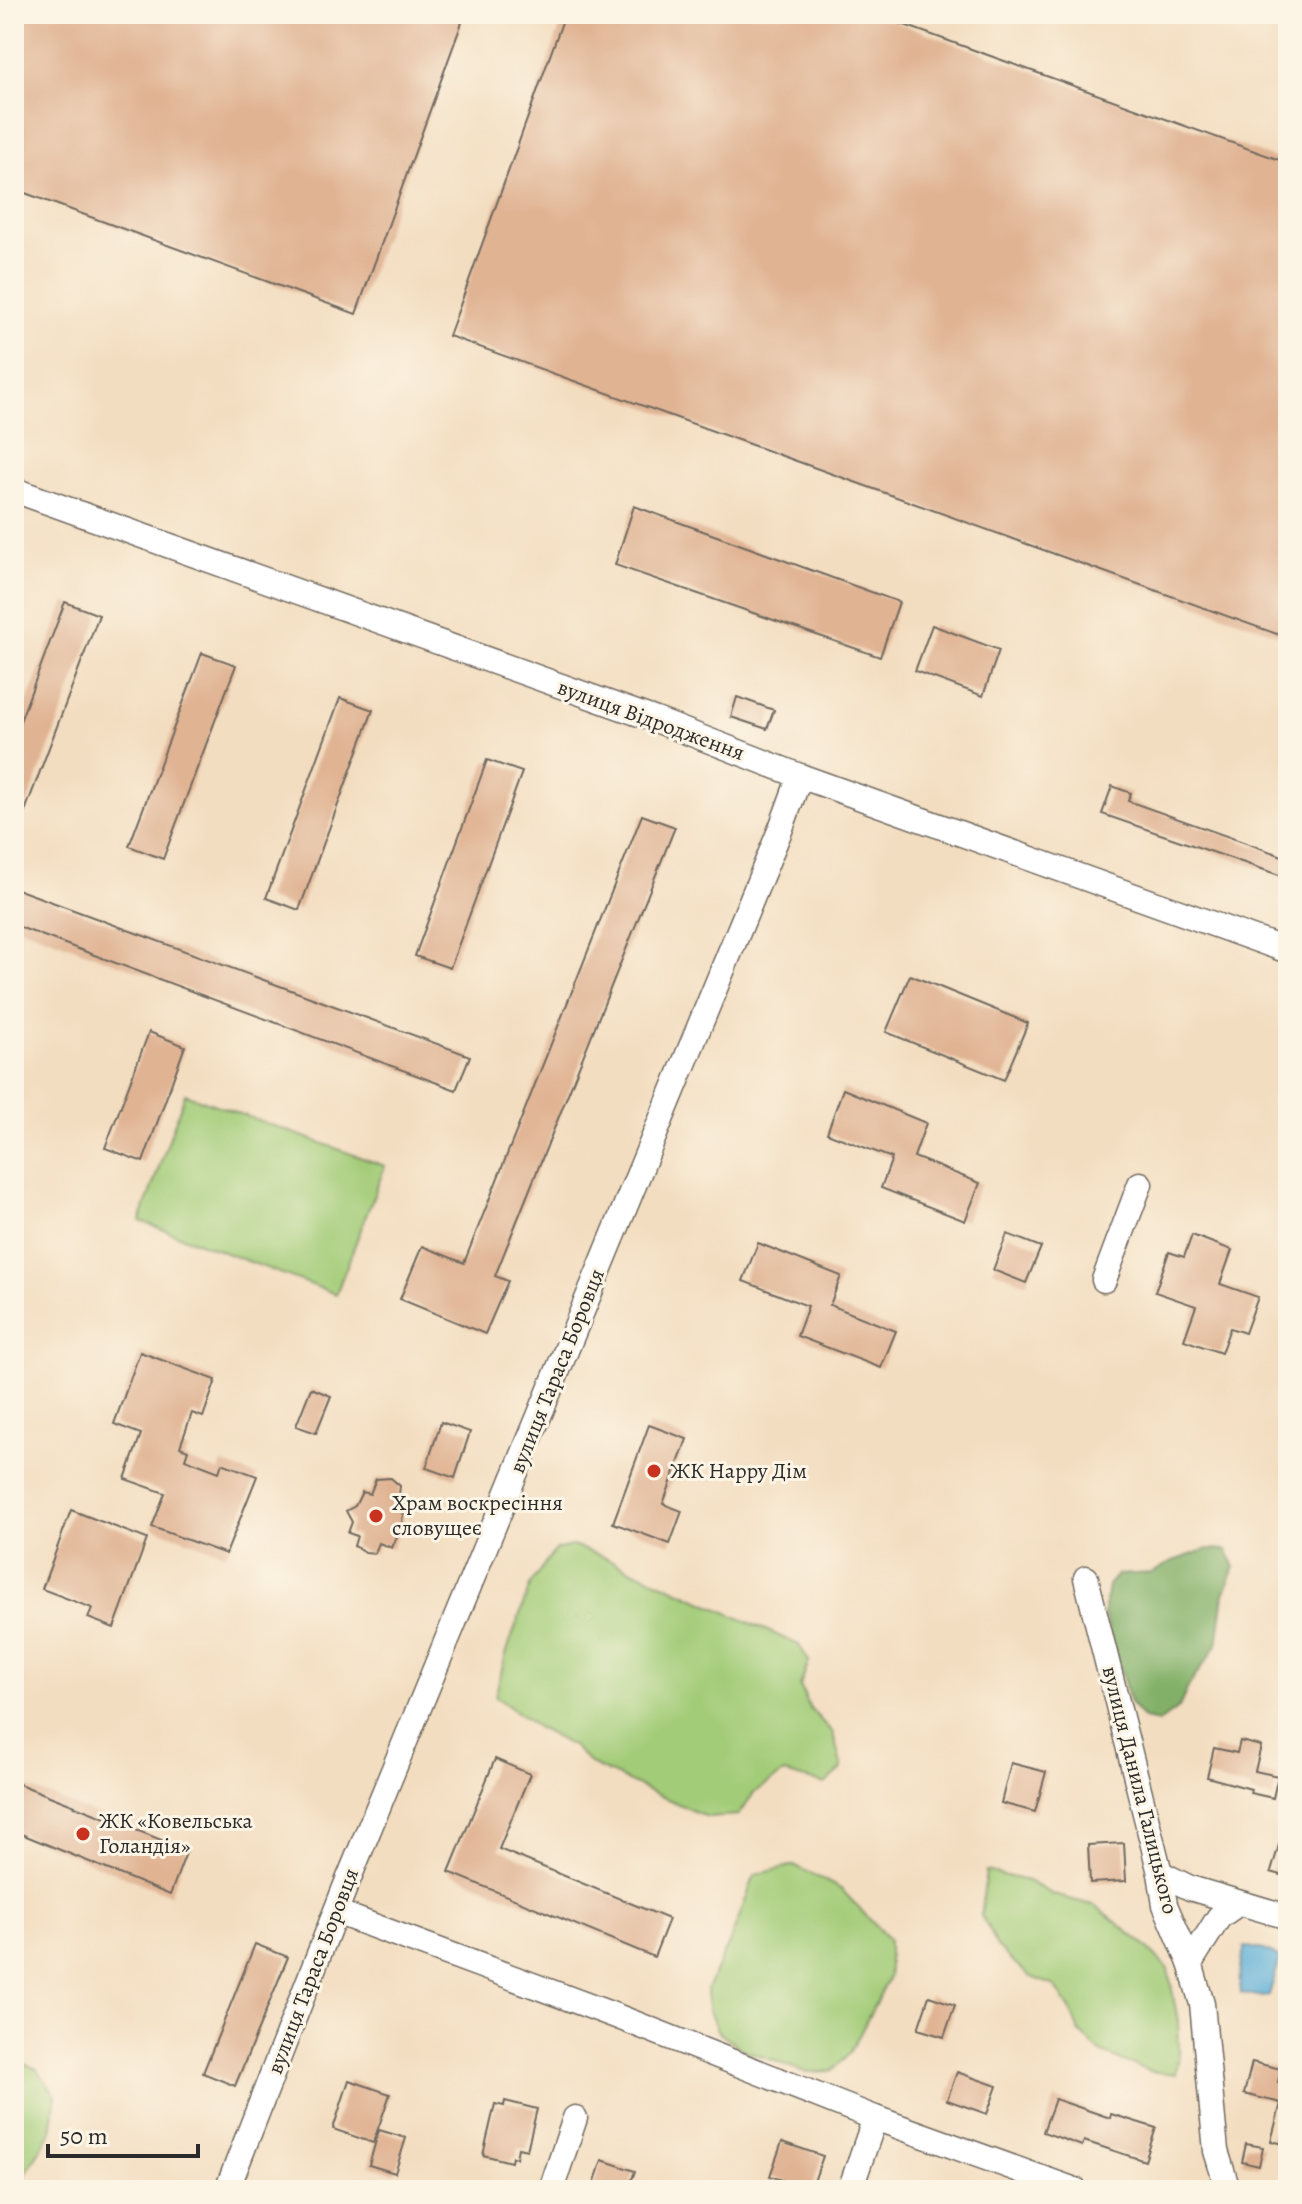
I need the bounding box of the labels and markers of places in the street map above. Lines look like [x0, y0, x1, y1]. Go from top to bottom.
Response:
place label: ЖК Happy Дім [670, 1456, 807, 1486]
marker: ЖК Happy Дім [645, 1462, 663, 1480]
place label: Храм воскресіння словущеє [392, 1488, 563, 1543]
marker: Храм воскресіння словущеє [367, 1507, 385, 1525]
place label: ЖК «Ковельська Голандія» [99, 1806, 254, 1861]
marker: ЖК «Ковельська Голандія» [74, 1825, 92, 1843]

